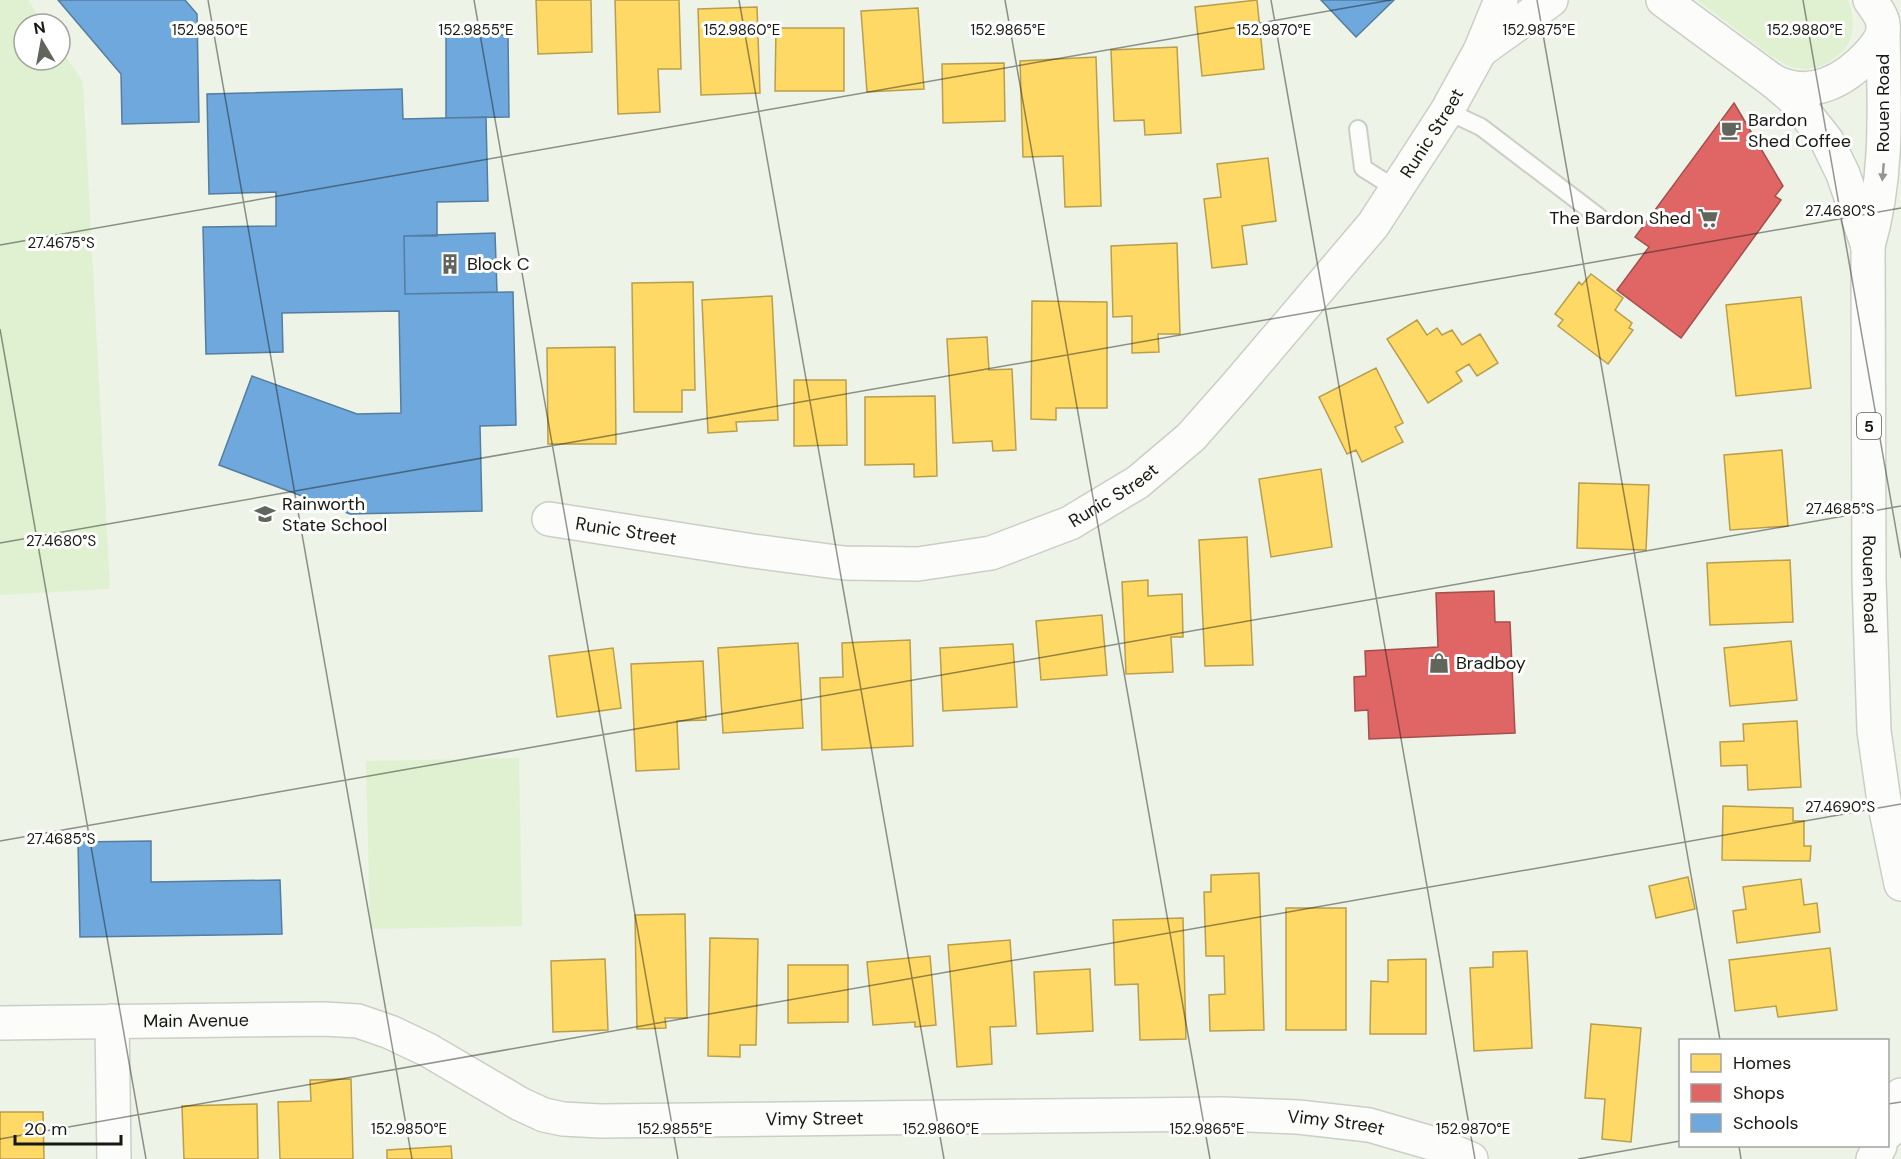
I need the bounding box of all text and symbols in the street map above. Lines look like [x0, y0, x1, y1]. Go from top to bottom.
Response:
north arrow [12, 12, 72, 72]
text: N [32, 16, 47, 39]
text: 152.9850°E [172, 20, 248, 40]
text: 152.9855°E [439, 20, 513, 40]
text: 152.9860°E [704, 20, 780, 40]
text: 152.9865°E [971, 20, 1045, 40]
text: 152.9870°E [1237, 20, 1311, 40]
text: 152.9875°E [1503, 20, 1575, 40]
text: 152.9880°E [1767, 20, 1843, 40]
street label: Rouen Road [1871, 54, 1895, 152]
street label: Runic Street [1395, 84, 1469, 183]
place label: Bardon Shed Coffee [1748, 108, 1851, 153]
cafe icon: Bardon Shed Coffee [1719, 118, 1743, 142]
one-way arrow [1878, 163, 1887, 182]
text: 27.4680°S [1805, 201, 1875, 221]
place label: The Bardon Shed [1549, 206, 1691, 230]
supermarket icon: The Bardon Shed [1696, 206, 1720, 230]
text: 27.4675°S [27, 233, 95, 253]
building icon: Block C [438, 252, 462, 276]
place label: Block C [467, 252, 530, 276]
road number: 5 [1857, 413, 1881, 439]
street label: Runic Street [1064, 458, 1163, 533]
place label: Rainworth State School [282, 492, 387, 537]
text: 27.4685°S [1805, 499, 1875, 519]
school or university icon: Rainworth State School [253, 502, 277, 526]
street label: Runic Street [574, 511, 678, 551]
text: 27.4680°S [26, 531, 96, 551]
street label: Rouen Road [1857, 535, 1883, 634]
shop icon: Bradboy [1427, 651, 1451, 675]
place label: Bradboy [1456, 651, 1526, 675]
text: 27.4690°S [1805, 797, 1875, 817]
text: 27.4685°S [26, 829, 96, 849]
street label: Main Avenue [143, 1008, 249, 1033]
legend [1679, 1039, 1889, 1147]
text: Homes [1733, 1051, 1791, 1075]
text: Shops [1733, 1081, 1785, 1105]
street label: Vimy Street [1287, 1105, 1388, 1141]
street label: Vimy Street [765, 1106, 864, 1131]
scale bar [15, 1108, 122, 1146]
text: Schools [1733, 1111, 1798, 1135]
text: 20 m [24, 1117, 67, 1141]
text: 152.9850°E [371, 1119, 447, 1139]
text: 152.9855°E [638, 1119, 712, 1139]
text: 152.9860°E [903, 1119, 979, 1139]
text: 152.9865°E [1170, 1119, 1244, 1139]
text: 152.9870°E [1436, 1119, 1510, 1139]

